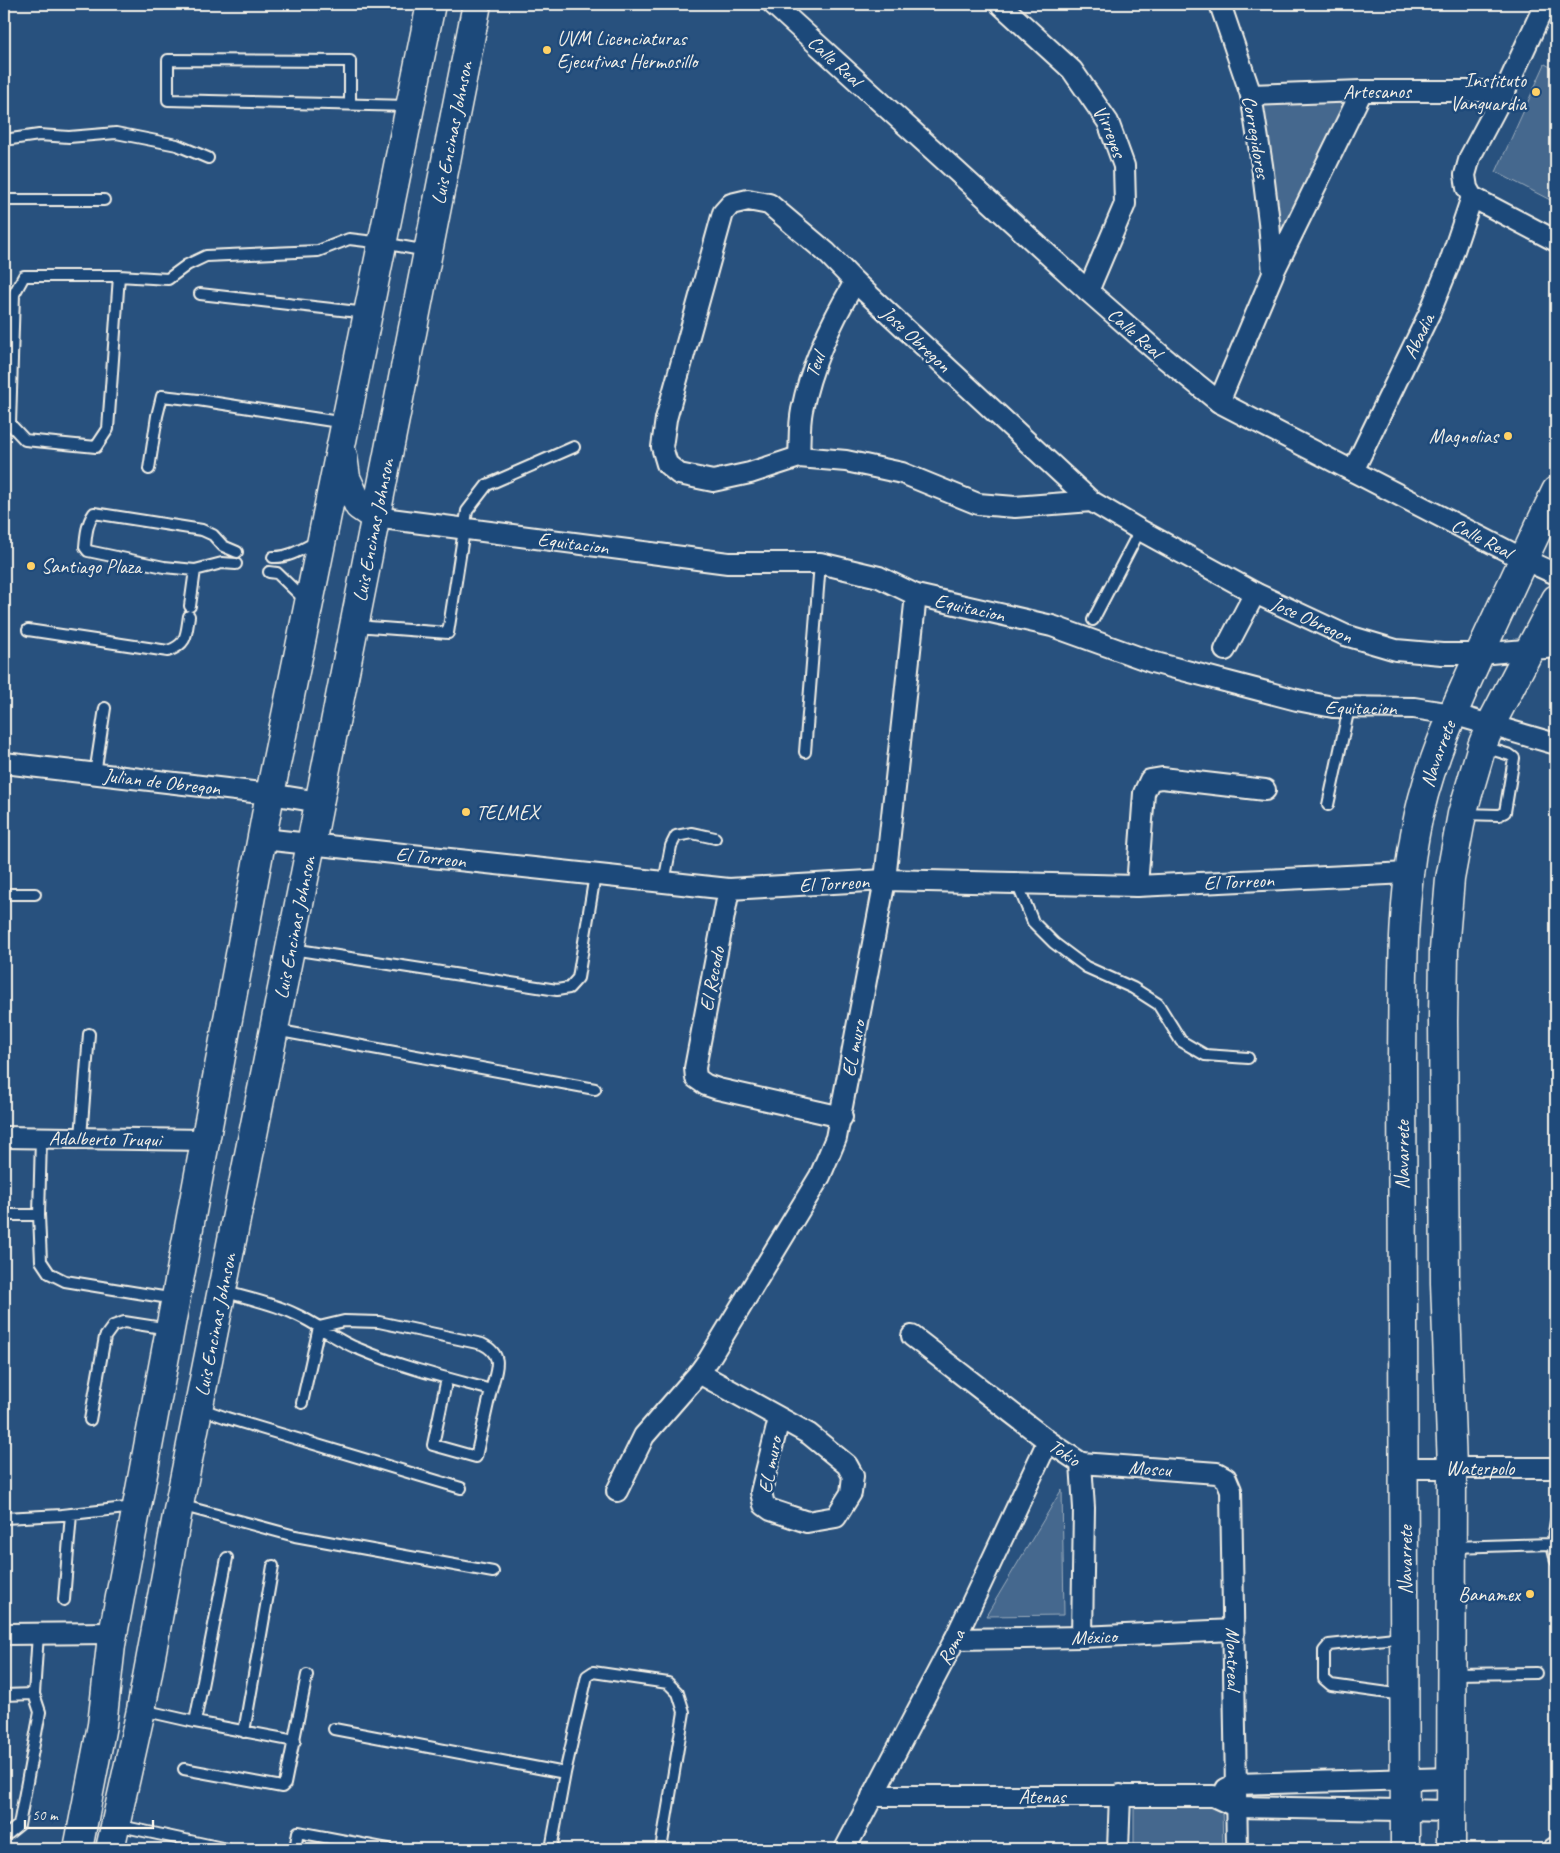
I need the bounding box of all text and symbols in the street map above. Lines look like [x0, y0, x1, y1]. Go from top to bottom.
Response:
place label: UVM Licenciaturas Ejecutivas Hermosillo [557, 26, 699, 74]
street label: Calle Real [803, 29, 870, 94]
marker: UVM Licenciaturas Ejecutivas Hermosillo [541, 44, 553, 56]
street label: Luis Encinas Johnson [425, 58, 478, 206]
place label: Instituto Vanguardia [1450, 68, 1528, 116]
street label: Artesanos [1343, 79, 1413, 104]
marker: Instituto Vanguardia [1530, 86, 1542, 98]
street label: Corregidores [1236, 94, 1276, 183]
street label: Virreyes [1087, 100, 1133, 163]
street label: Jose Obregon [875, 300, 957, 378]
street label: Calle Real [1103, 302, 1171, 366]
street label: Abadia [1397, 308, 1441, 363]
street label: Teul [799, 345, 832, 380]
place label: Magnolias [1429, 424, 1500, 449]
marker: Magnolias [1502, 430, 1514, 442]
street label: Luis Encinas Johnson [347, 456, 400, 604]
street label: Calle Real [1448, 512, 1520, 566]
street label: Equitacion [536, 526, 611, 560]
place label: Santiago Plaza [41, 554, 143, 579]
marker: Santiago Plaza [25, 560, 37, 572]
street label: Equitacion [932, 587, 1008, 628]
street label: Jose Obregon [1266, 589, 1356, 649]
street label: Equitacion [1323, 693, 1398, 720]
street label: Navarrete [1414, 715, 1462, 790]
street label: Julian de Obregon [101, 762, 223, 801]
place label: TELMEX [476, 800, 542, 825]
marker: TELMEX [460, 806, 472, 818]
street label: El Torreon [395, 841, 468, 873]
street label: Luis Encinas Johnson [268, 853, 321, 1001]
street label: El Torreon [1203, 867, 1276, 895]
street label: El Torreon [798, 868, 871, 897]
street label: El Recodo [694, 944, 731, 1013]
street label: EL muro [835, 1016, 871, 1079]
street label: Navarrete [1390, 1119, 1415, 1189]
street label: Adalberto Truqui [49, 1125, 164, 1152]
street label: Luis Encinas Johnson [189, 1250, 242, 1398]
street label: EL muro [752, 1433, 788, 1495]
street label: Tokio [1044, 1433, 1086, 1472]
street label: Moscu [1128, 1454, 1174, 1482]
street label: Waterpolo [1446, 1456, 1515, 1481]
street label: Navarrete [1393, 1524, 1418, 1594]
place label: Banamex [1458, 1582, 1522, 1607]
marker: Banamex [1524, 1588, 1536, 1600]
street label: Roma [931, 1623, 971, 1669]
street label: México [1071, 1623, 1119, 1650]
street label: Montreal [1221, 1627, 1247, 1693]
street label: Atenas [1018, 1784, 1068, 1809]
scale bar [25, 1798, 152, 1830]
text: 50 m [32, 1806, 59, 1825]

